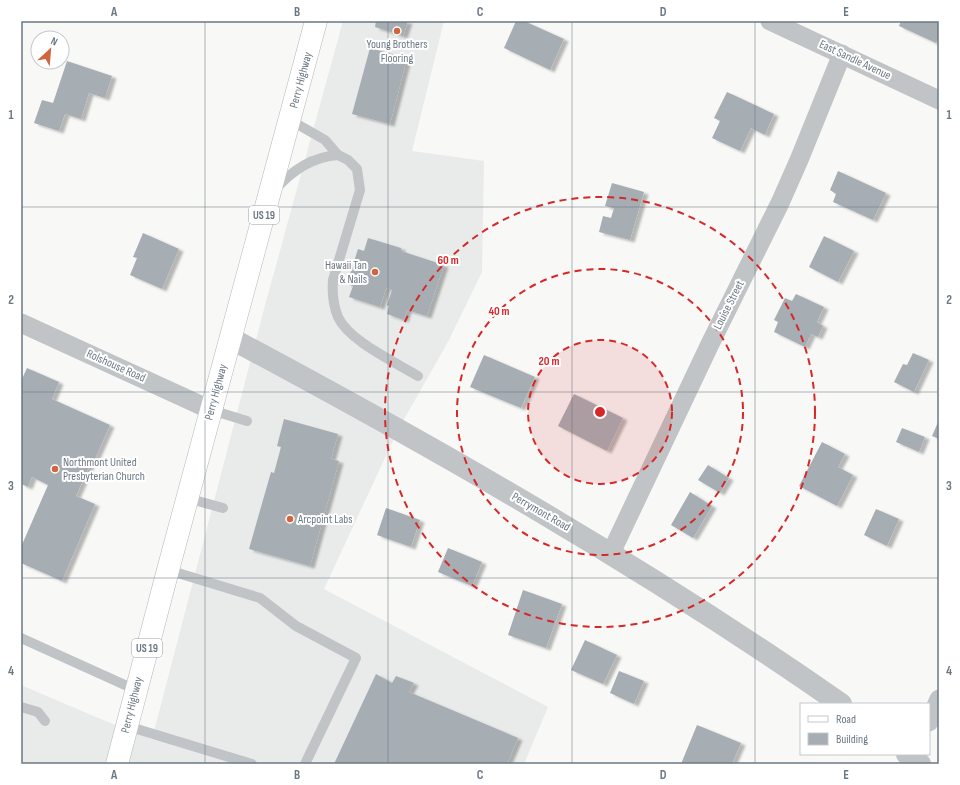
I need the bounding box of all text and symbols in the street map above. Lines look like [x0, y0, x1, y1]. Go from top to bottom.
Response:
text: A [110, 4, 118, 20]
text: B [294, 4, 300, 20]
text: C [477, 4, 484, 20]
text: D [660, 4, 667, 20]
text: E [843, 4, 849, 20]
marker: Young Brothers Flooring [392, 26, 402, 36]
north arrow [30, 30, 70, 70]
text: N [49, 34, 60, 49]
place label: Young Brothers Flooring [367, 37, 428, 66]
street label: East Sandle Avenue [817, 37, 893, 83]
street label: Perry Highway [286, 50, 316, 110]
text: 1 [8, 107, 14, 123]
text: 1 [946, 107, 952, 123]
road number: US 19 [249, 206, 279, 224]
text: 60 m [437, 253, 459, 268]
place label: Hawaii Tan & Nails [325, 258, 367, 287]
marker: Hawaii Tan & Nails [370, 267, 380, 277]
street label: Louise Street [710, 278, 748, 332]
text: 2 [8, 292, 14, 308]
text: 2 [946, 292, 952, 308]
text: 40 m [488, 304, 510, 319]
street label: Rolshouse Road [84, 346, 148, 386]
text: 20 m [539, 354, 559, 369]
street label: Perry Highway [201, 362, 231, 422]
centre of rings [593, 405, 607, 419]
place label: Northmont United Presbyterian Church [63, 455, 145, 484]
marker: Northmont United Presbyterian Church [50, 464, 60, 474]
text: 3 [8, 478, 14, 494]
text: 3 [946, 478, 952, 494]
street label: Perrymont Road [509, 489, 573, 535]
place label: Arcpoint Labs [297, 512, 353, 527]
marker: Arcpoint Labs [285, 514, 295, 524]
road number: US 19 [132, 639, 162, 657]
text: 4 [8, 663, 14, 679]
text: 4 [946, 663, 952, 679]
street label: Perry Highway [118, 675, 146, 735]
legend [800, 703, 930, 755]
text: Road [836, 712, 856, 727]
text: Building [836, 732, 868, 747]
text: A [110, 767, 118, 783]
text: B [294, 767, 300, 783]
text: C [477, 767, 484, 783]
text: D [660, 767, 667, 783]
text: E [843, 767, 849, 783]

